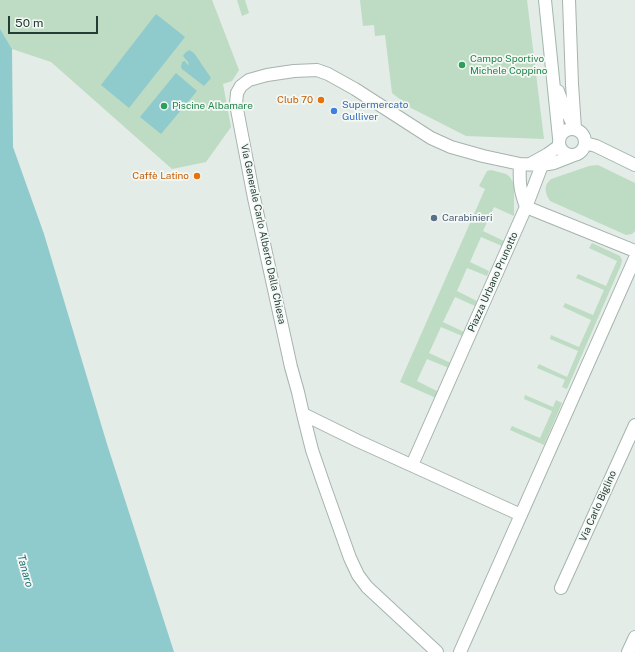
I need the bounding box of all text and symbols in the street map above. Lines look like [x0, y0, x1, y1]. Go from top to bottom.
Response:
scale bar [10, 8, 100, 34]
text: 50 m [15, 16, 43, 30]
place label: Campo Sportivo Michele Coppino [470, 53, 547, 76]
marker: Campo Sportivo Michele Coppino [457, 60, 467, 70]
place label: Club 70 [277, 94, 313, 106]
marker: Club 70 [316, 95, 326, 105]
place label: Supermercato Gulliver [342, 99, 408, 122]
place label: Piscine Albamare [172, 100, 253, 112]
marker: Piscine Albamare [159, 101, 169, 111]
marker: Supermercato Gulliver [329, 106, 339, 116]
street label: Via Generale Carlo Alberto Dalla Chiesa [238, 143, 288, 325]
place label: Caffè Latino [132, 170, 189, 182]
marker: Caffè Latino [192, 171, 202, 181]
place label: Carabinieri [442, 212, 492, 224]
marker: Carabinieri [429, 213, 439, 223]
street label: Piazza Urbano Prunotto [465, 230, 521, 334]
street label: Via Carlo Biglino [577, 469, 619, 543]
water label: Tanaro [14, 553, 36, 589]

